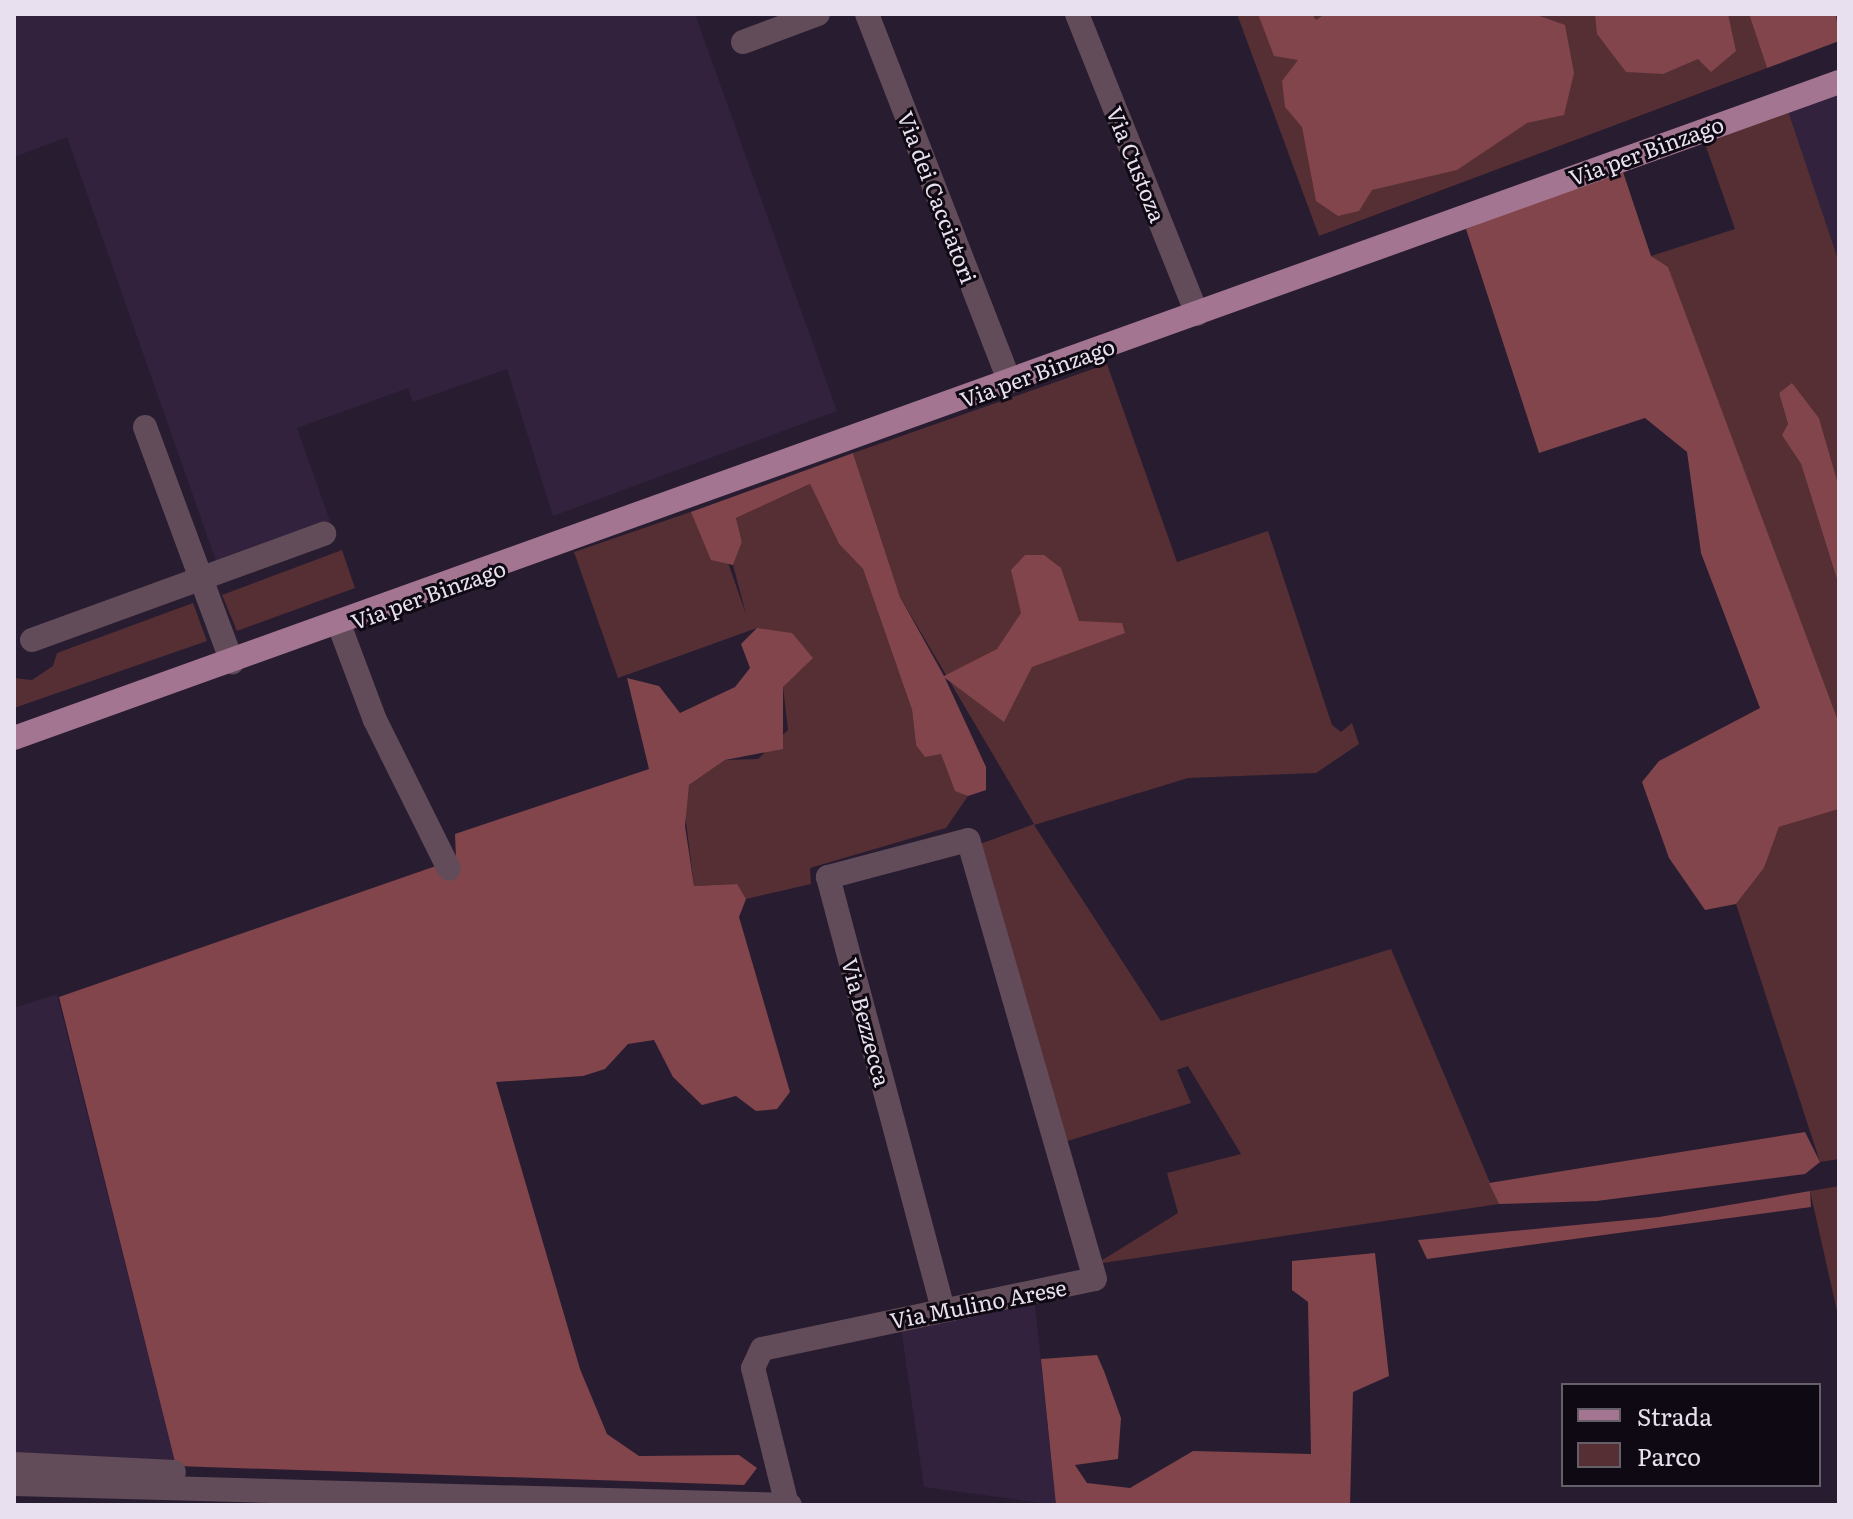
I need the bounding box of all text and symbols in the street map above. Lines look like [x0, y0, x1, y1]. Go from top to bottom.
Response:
street label: Via Custoza [1102, 102, 1172, 226]
street label: Via dei Cacciatori [893, 107, 983, 287]
street label: Via per Binzago [1565, 110, 1727, 190]
street label: Via per Binzago [956, 332, 1118, 412]
street label: Via per Binzago [347, 554, 509, 634]
street label: Via Bezzecca [837, 955, 897, 1089]
street label: Via Mulino Arese [888, 1273, 1068, 1333]
legend [1561, 1383, 1821, 1487]
text: Strada [1637, 1398, 1712, 1433]
text: Parco [1637, 1438, 1701, 1473]

